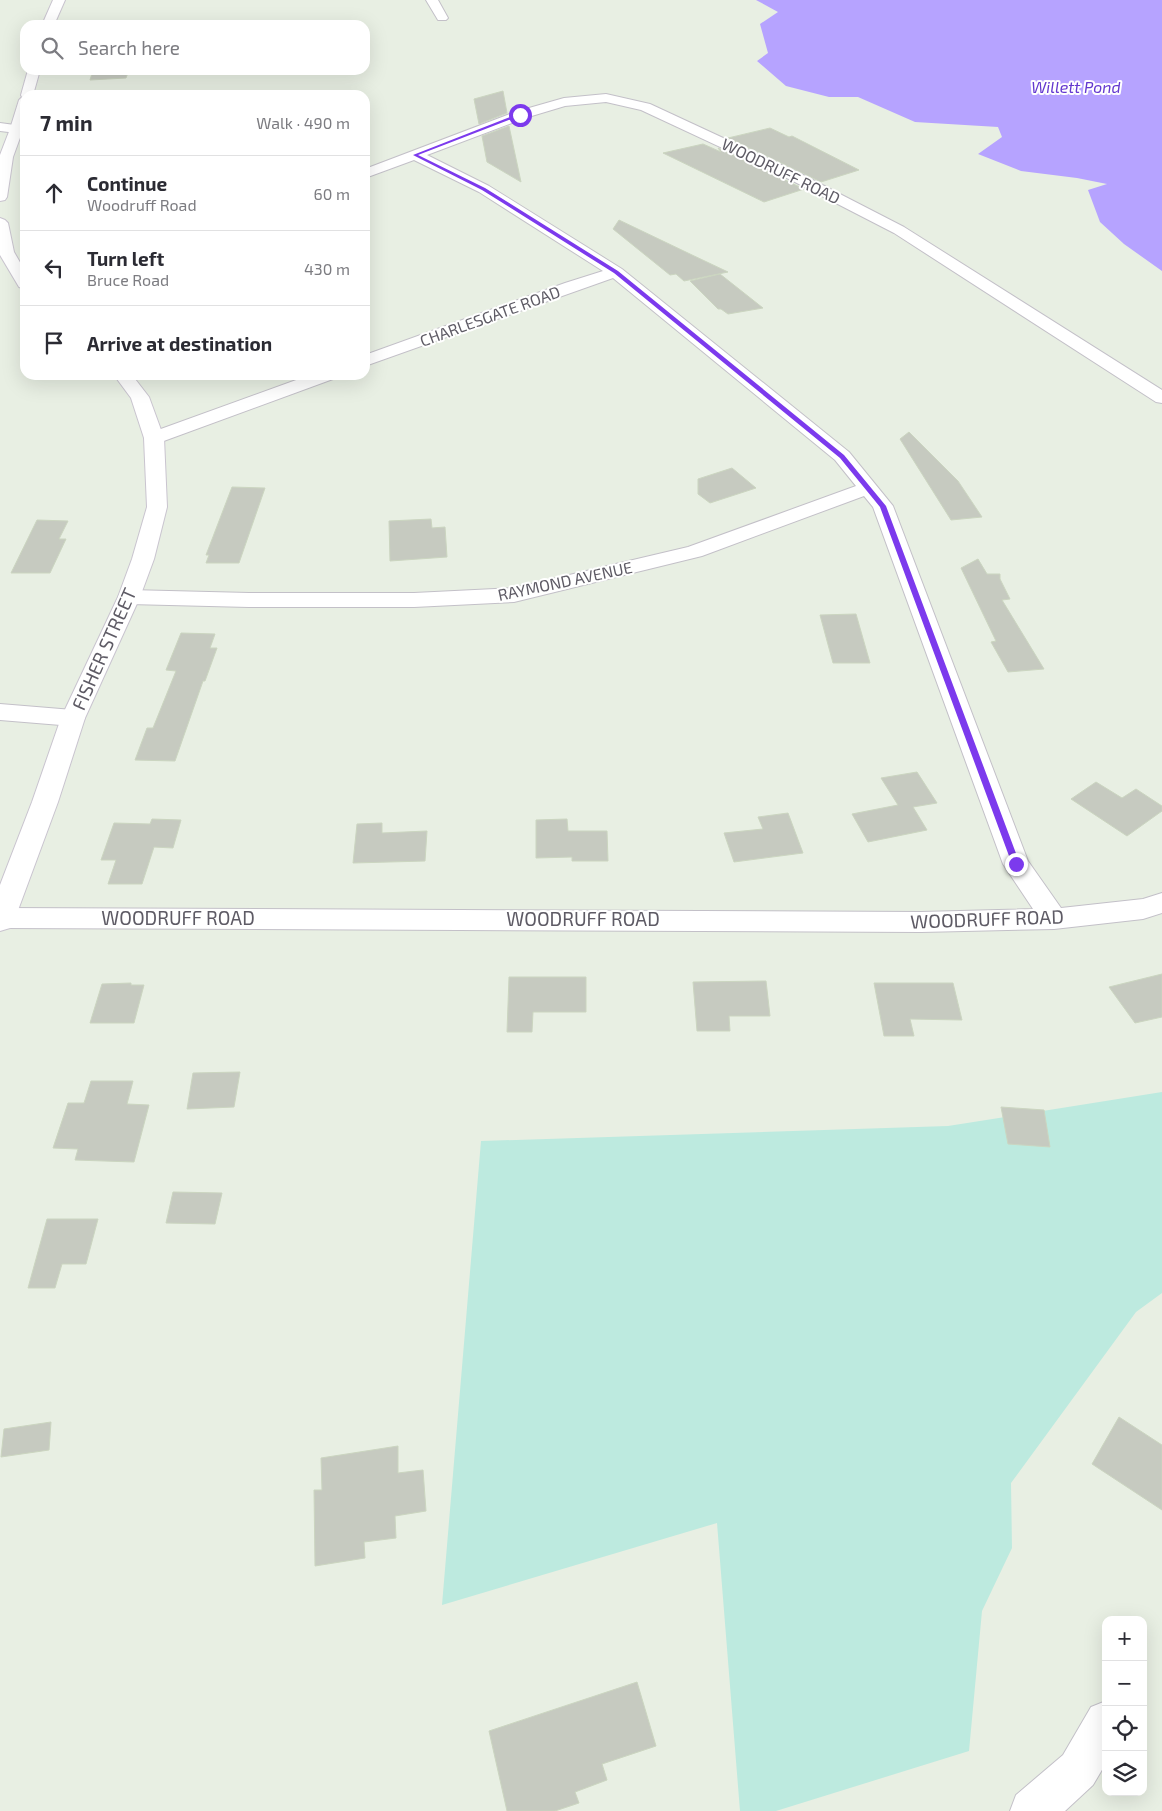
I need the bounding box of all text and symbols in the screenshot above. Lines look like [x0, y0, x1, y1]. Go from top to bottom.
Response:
search box [20, 20, 370, 75]
icon: search [38, 34, 66, 62]
text: Search here [78, 36, 180, 59]
water label: Willett Pond [1031, 77, 1121, 96]
route start [509, 104, 532, 127]
text: 7 min [40, 110, 93, 135]
text: Walk · 490 m [256, 113, 350, 132]
street label: WOODRUFF ROAD [719, 134, 844, 207]
text: Continue [87, 172, 167, 195]
icon: ahead [40, 179, 68, 207]
text: 60 m [314, 184, 350, 203]
text: Woodruff Road [87, 195, 197, 214]
text: Turn left [87, 247, 164, 270]
icon: left [40, 254, 68, 282]
text: 430 m [304, 259, 350, 278]
text: Bruce Road [87, 270, 169, 289]
street label: CHARLESGATE ROAD [417, 281, 563, 350]
icon: arrive [40, 329, 68, 357]
text: Arrive at destination [87, 332, 272, 355]
street label: RAYMOND AVENUE [496, 557, 634, 604]
street label: FISHER STREET [66, 584, 141, 713]
route end [1005, 853, 1028, 876]
street label: WOODRUFF ROAD [910, 904, 1064, 933]
street label: WOODRUFF ROAD [101, 906, 255, 929]
street label: WOODRUFF ROAD [506, 907, 660, 930]
map controls [1102, 1616, 1147, 1796]
button: + [1102, 1616, 1147, 1661]
button: − [1102, 1661, 1147, 1706]
button: locate [1102, 1706, 1147, 1751]
button: layers [1102, 1751, 1147, 1796]

